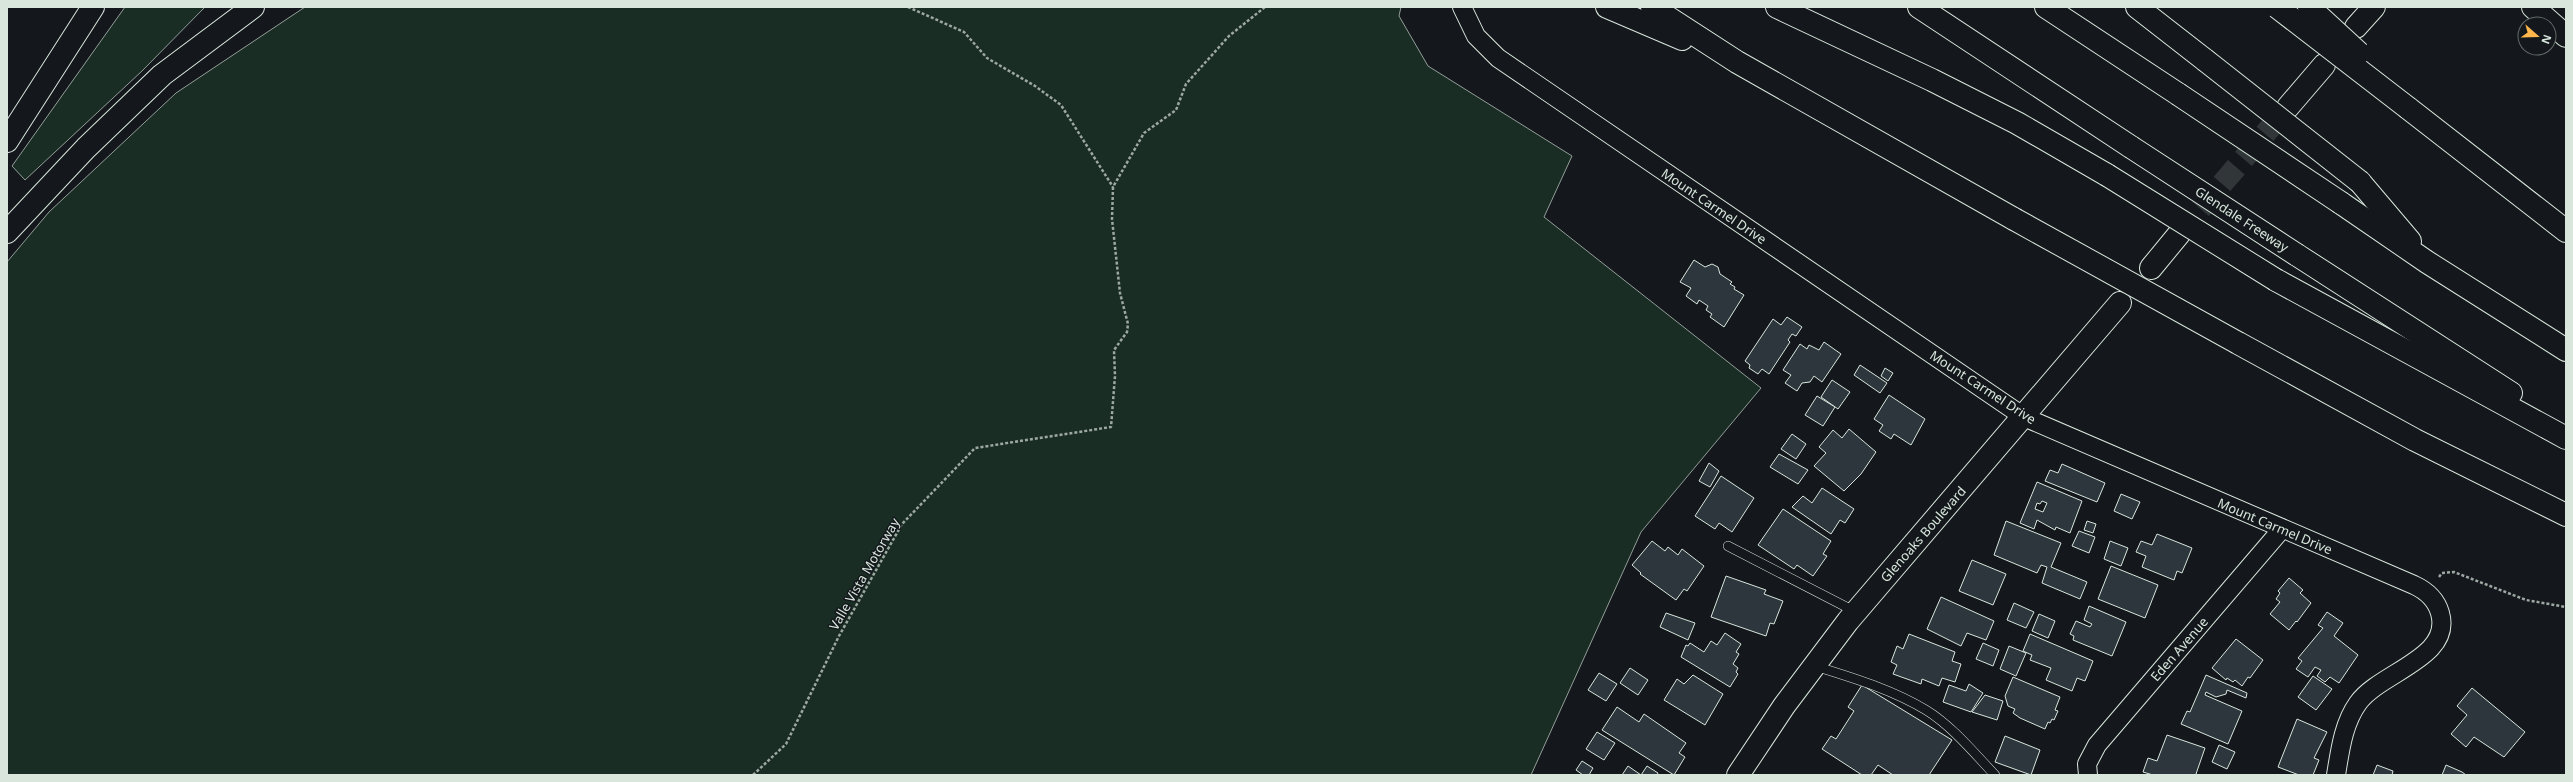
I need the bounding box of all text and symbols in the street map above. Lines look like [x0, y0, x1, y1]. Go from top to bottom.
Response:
north arrow [2517, 16, 2557, 56]
text: N [2538, 33, 2555, 46]
street label: Mount Carmel Drive [1658, 164, 1770, 248]
street label: Glendale Freeway [2192, 182, 2292, 256]
street label: Mount Carmel Drive [1927, 346, 2039, 428]
street label: Glenoaks Boulevard [1876, 482, 1970, 586]
street label: Mount Carmel Drive [2215, 494, 2335, 558]
street label: Valle Vista Motorway [825, 514, 904, 633]
street label: Eden Avenue [2146, 613, 2212, 685]

